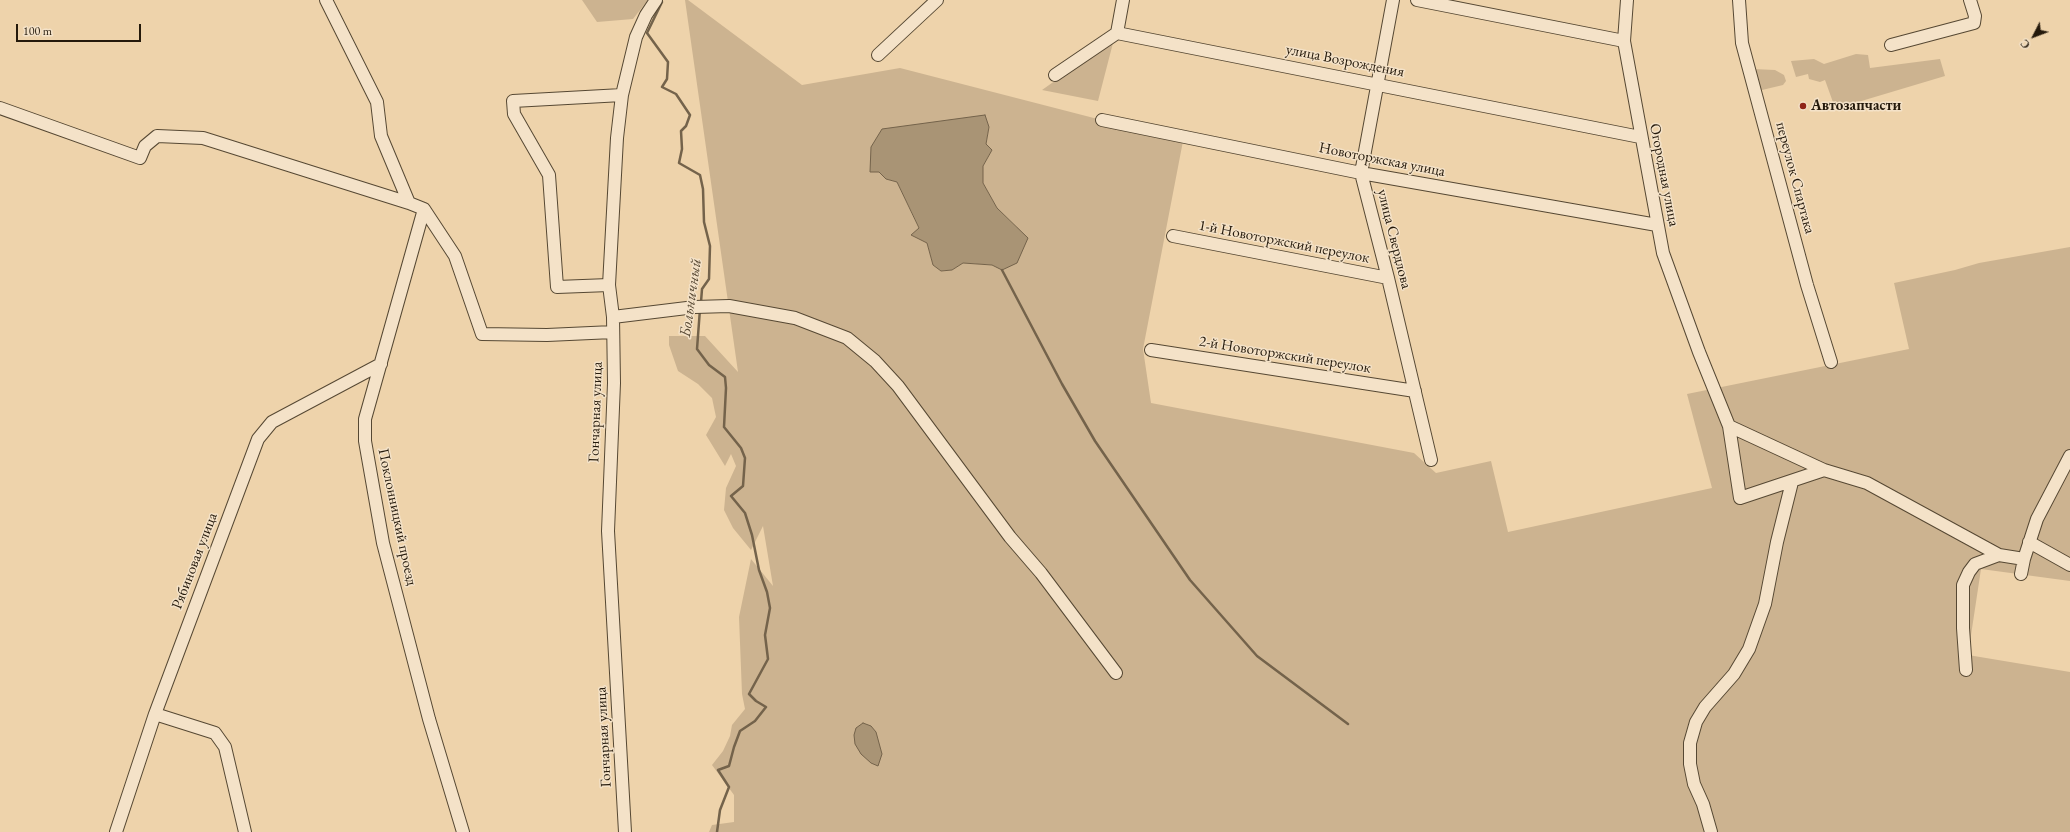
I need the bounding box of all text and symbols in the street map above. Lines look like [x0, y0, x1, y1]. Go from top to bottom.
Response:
scale bar [18, 16, 143, 42]
north arrow [2014, 16, 2054, 56]
text: 100 m [23, 23, 52, 39]
text: С [2017, 36, 2033, 52]
street label: улица Возрождения [1284, 41, 1406, 81]
place label: Автозапчасти [1811, 97, 1901, 115]
marker: Автозапчасти [1798, 101, 1808, 111]
street label: переулок Спартака [1771, 120, 1819, 236]
street label: Огородная улица [1645, 122, 1683, 228]
street label: Новоторжская улица [1317, 139, 1447, 181]
street label: улица Свердлова [1373, 187, 1415, 291]
street label: 1-й Новоторжский переулок [1197, 217, 1371, 267]
water label: Больничный [676, 257, 706, 339]
street label: 2-й Новоторжский переулок [1198, 333, 1372, 377]
street label: Гончарная улица [585, 361, 607, 463]
street label: Поклонницкий проезд [374, 447, 420, 587]
street label: Рябиновая улица [168, 510, 222, 612]
street label: Гончарная улица [592, 686, 616, 788]

